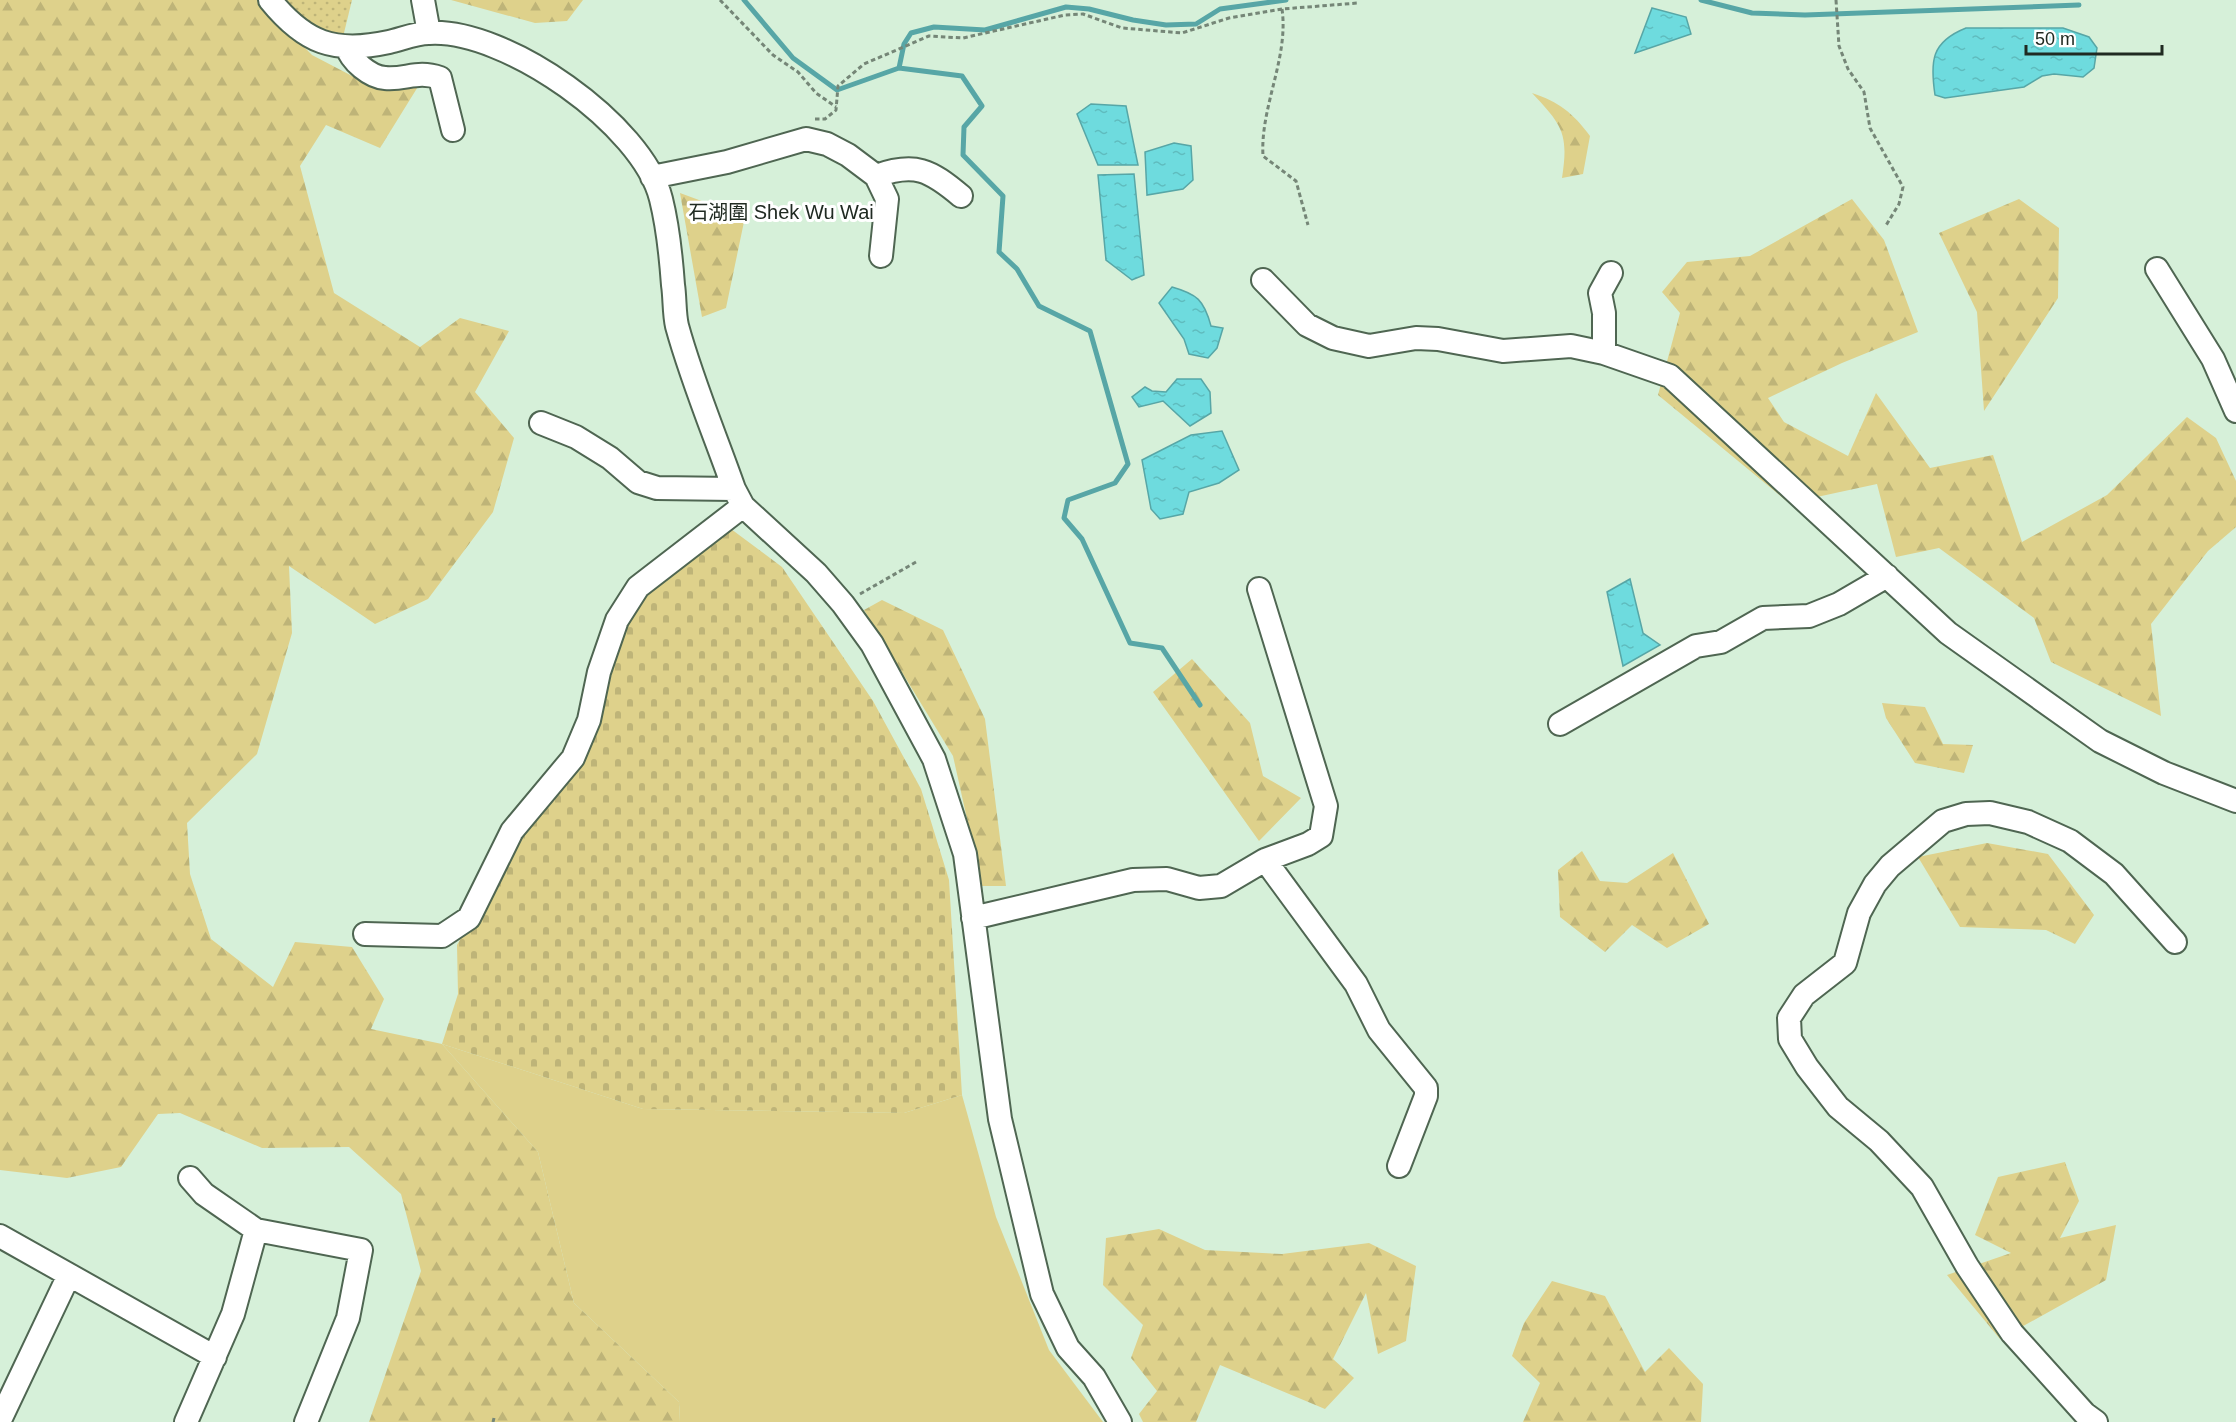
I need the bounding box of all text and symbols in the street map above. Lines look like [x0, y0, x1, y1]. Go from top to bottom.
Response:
scale bar [2026, 18, 2162, 56]
text: 50 m [2035, 29, 2075, 49]
district label: 石湖圍 Shek Wu Wai [688, 201, 874, 223]

